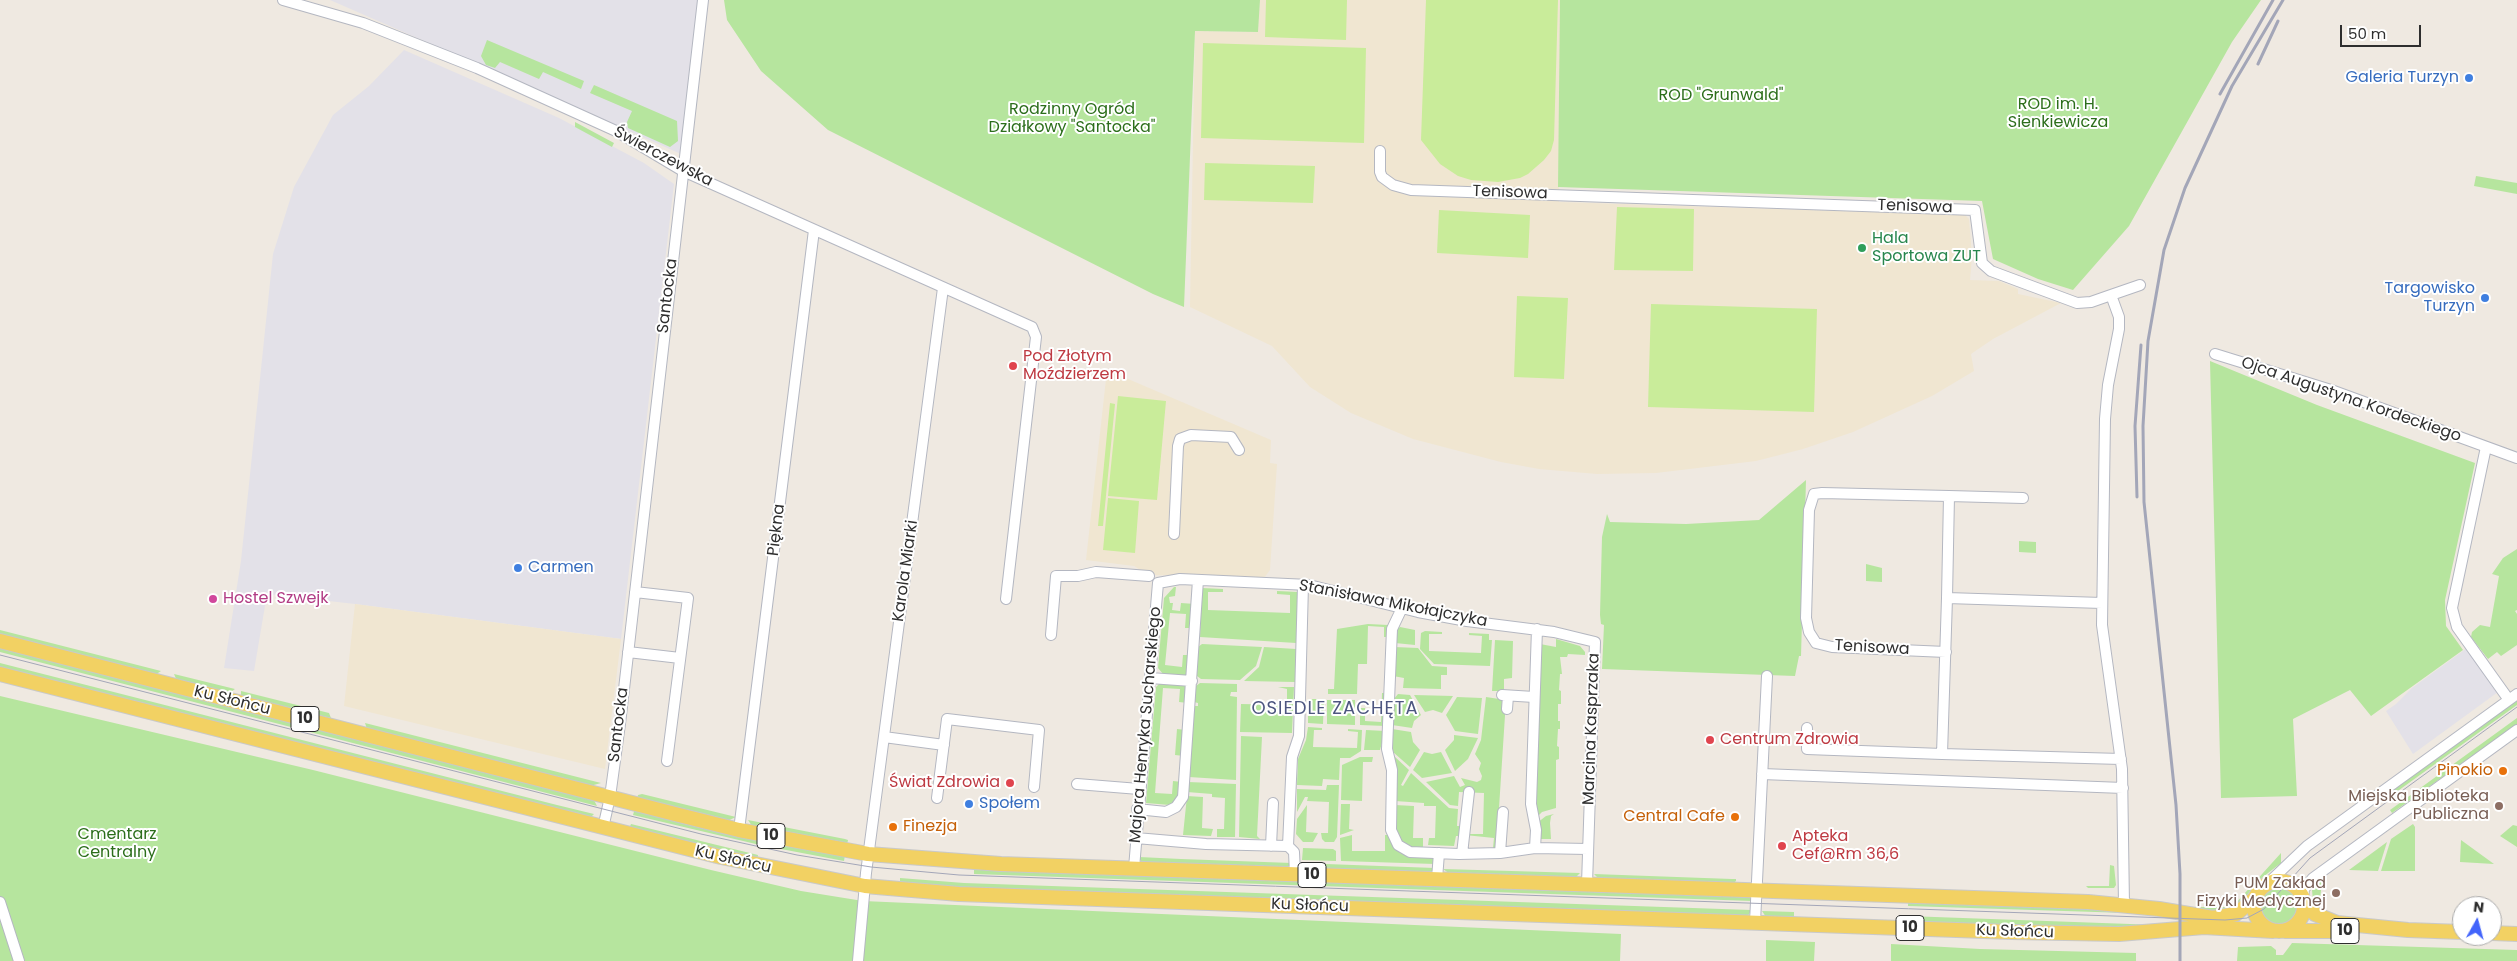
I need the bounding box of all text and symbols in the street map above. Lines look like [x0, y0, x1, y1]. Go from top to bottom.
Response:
scale bar [2342, 15, 2423, 47]
text: 50 m [2348, 23, 2386, 44]
place label: Galeria Turzyn [2345, 68, 2459, 88]
marker: Galeria Turzyn [2463, 72, 2475, 84]
park label: ROD "Grunwald" [1659, 86, 1783, 106]
park label: ROD im. H. Sienkiewicza [2008, 95, 2108, 133]
park label: Rodzinny Ogród Działkowy "Santocka" [989, 100, 1155, 138]
street label: Świerczewska [610, 123, 716, 191]
street label: Tenisowa [1472, 182, 1548, 204]
street label: Tenisowa [1877, 196, 1953, 218]
place label: Hala Sportowa ZUT [1872, 229, 1981, 267]
marker: Hala Sportowa ZUT [1856, 242, 1868, 254]
street label: Santocka [654, 257, 682, 335]
place label: Targowisko Turzyn [2385, 279, 2475, 317]
marker: Targowisko Turzyn [2479, 292, 2491, 304]
place label: Pod Złotym Moździerzem [1023, 347, 1126, 385]
street label: Ojca Augustyna Kordeckiego [2239, 353, 2463, 447]
marker: Pod Złotym Moździerzem [1007, 360, 1019, 372]
street label: Piękna [764, 503, 790, 557]
street label: Karola Miarki [889, 519, 923, 623]
place label: Carmen [528, 558, 594, 578]
marker: Carmen [512, 562, 524, 574]
street label: Stanisława Mikołajczyka [1297, 576, 1489, 632]
place label: Hostel Szwejk [223, 589, 329, 609]
marker: Hostel Szwejk [207, 593, 219, 605]
street label: Majora Henryka Sucharskiego [1126, 606, 1166, 844]
street label: Tenisowa [1834, 636, 1910, 660]
street label: Marcina Kasprzaka [1580, 653, 1604, 805]
street label: Ku Słońcu [192, 682, 272, 720]
street label: Santocka [605, 686, 633, 764]
district label: OSIEDLE ZACHĘTA [1250, 698, 1420, 720]
road number: 10 [291, 706, 319, 732]
place label: Centrum Zdrowia [1720, 730, 1859, 750]
marker: Centrum Zdrowia [1704, 734, 1716, 746]
place label: Pinokio [2437, 761, 2493, 781]
marker: Pinokio [2497, 765, 2509, 777]
place label: Świat Zdrowia [889, 773, 1000, 793]
marker: Świat Zdrowia [1004, 777, 1016, 789]
place label: Miejska Biblioteka Publiczna [2348, 787, 2489, 825]
place label: Społem [979, 794, 1040, 814]
marker: Społem [963, 798, 975, 810]
marker: Miejska Biblioteka Publiczna [2493, 800, 2505, 812]
place label: Central Cafe [1623, 807, 1725, 827]
marker: Central Cafe [1729, 811, 1741, 823]
place label: Finezja [903, 817, 957, 837]
marker: Finezja [887, 821, 899, 833]
road number: 10 [757, 824, 785, 848]
park label: Cmentarz Centralny [78, 825, 156, 863]
place label: Apteka Cef@Rm 36,6 [1792, 827, 1899, 865]
marker: Apteka Cef@Rm 36,6 [1776, 840, 1788, 852]
street label: Ku Słońcu [693, 842, 773, 878]
road number: 10 [1298, 862, 1326, 888]
place label: PUM Zakład Fizyki Medycznej [2197, 874, 2326, 912]
marker: PUM Zakład Fizyki Medycznej [2330, 887, 2342, 899]
street label: Ku Słońcu [1271, 895, 1349, 917]
north arrow [2452, 896, 2502, 946]
text: N [2472, 897, 2485, 918]
road number: 10 [1896, 916, 1924, 940]
road number: 10 [2331, 918, 2359, 944]
street label: Ku Słońcu [1976, 921, 2054, 943]

